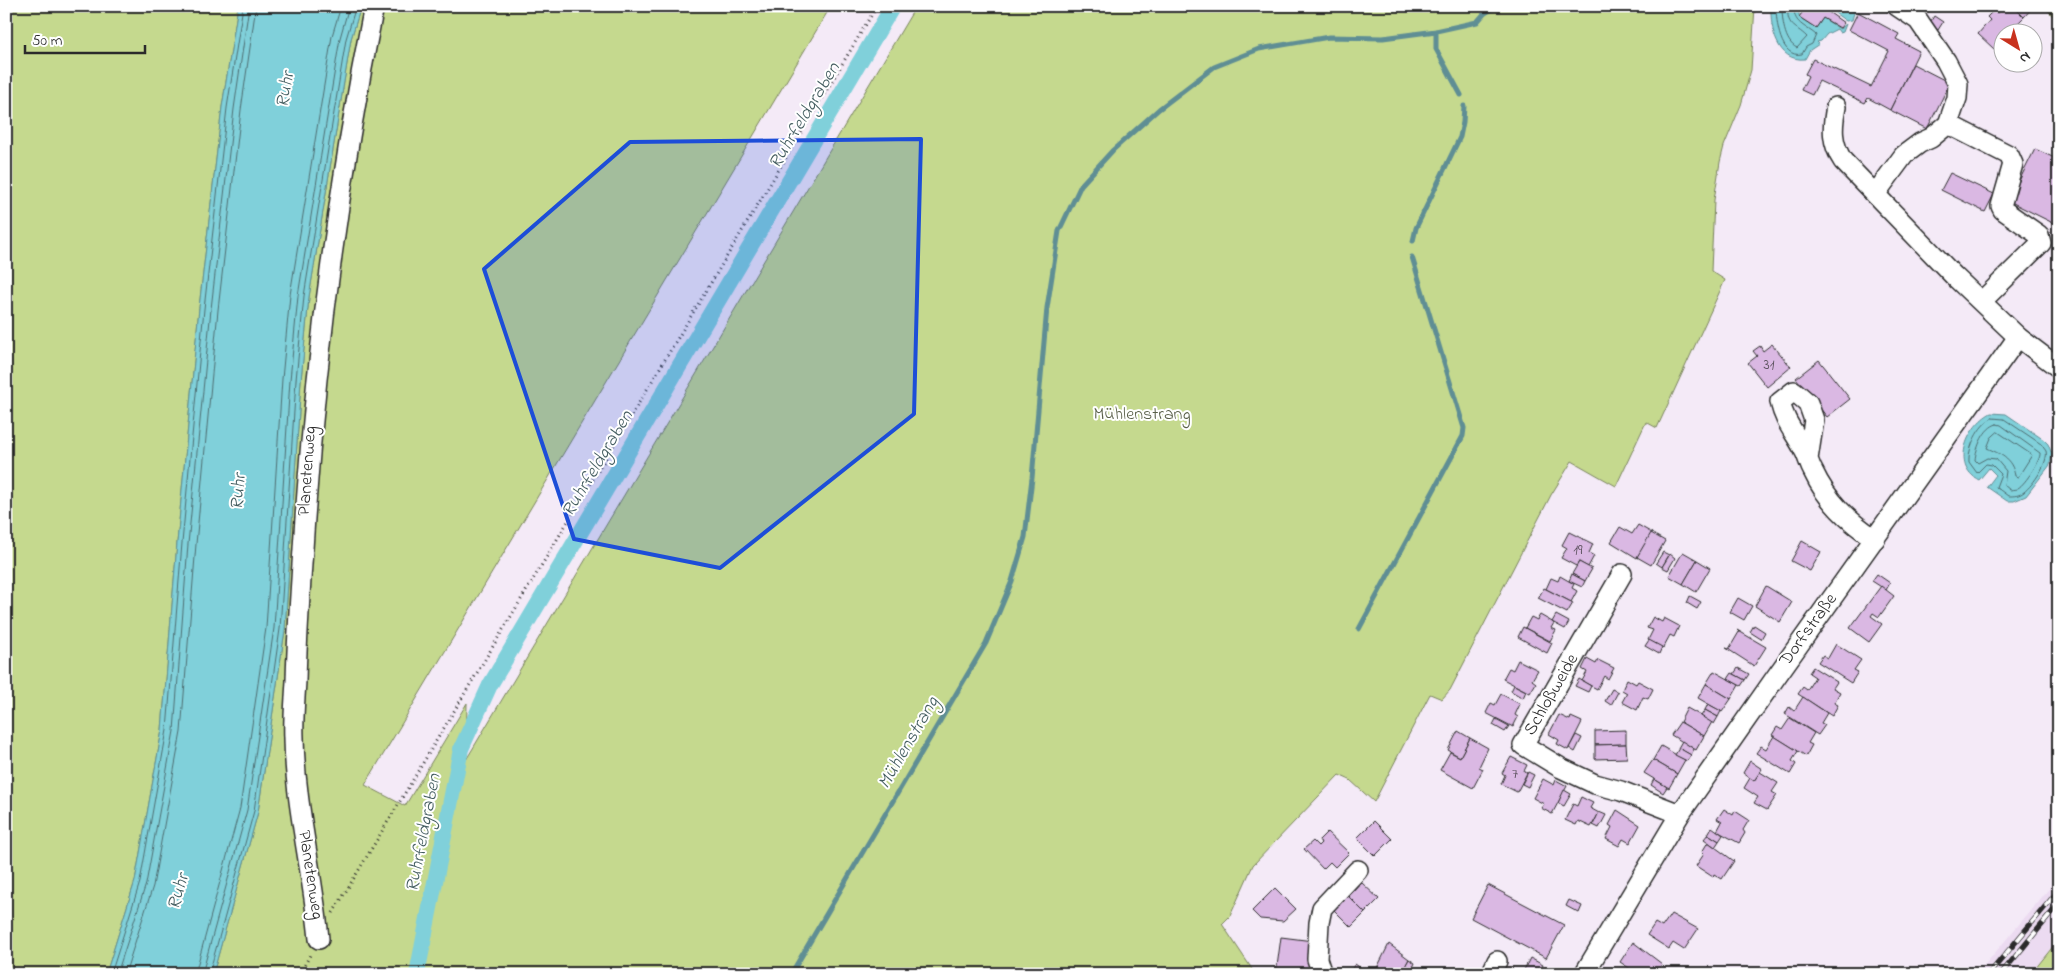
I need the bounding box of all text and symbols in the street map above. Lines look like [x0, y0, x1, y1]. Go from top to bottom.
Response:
scale bar [25, 22, 145, 54]
north arrow [1992, 22, 2042, 72]
text: 50 m [32, 30, 63, 52]
text: N [2015, 46, 2035, 68]
water label: Ruhrfeldgraben [763, 57, 849, 175]
water label: Ruhr [270, 68, 303, 110]
house number: 31 [1764, 354, 1775, 376]
park label: Mühlenstrang [1093, 402, 1191, 429]
water label: Ruhrfeldgraben [556, 405, 642, 523]
street label: Planetenweg [292, 425, 325, 517]
water label: Ruhr [224, 471, 254, 511]
house number: 19 [1573, 539, 1583, 561]
street label: Dorfstraße [1773, 587, 1845, 673]
street label: Schloßweide [1518, 648, 1586, 741]
water label: Mühlenstrang [872, 691, 947, 795]
house number: 7 [1512, 763, 1518, 785]
water label: Ruhrfeldgraben [399, 771, 450, 895]
street label: Planetenweg [289, 829, 330, 922]
water label: Ruhr [161, 869, 198, 913]

